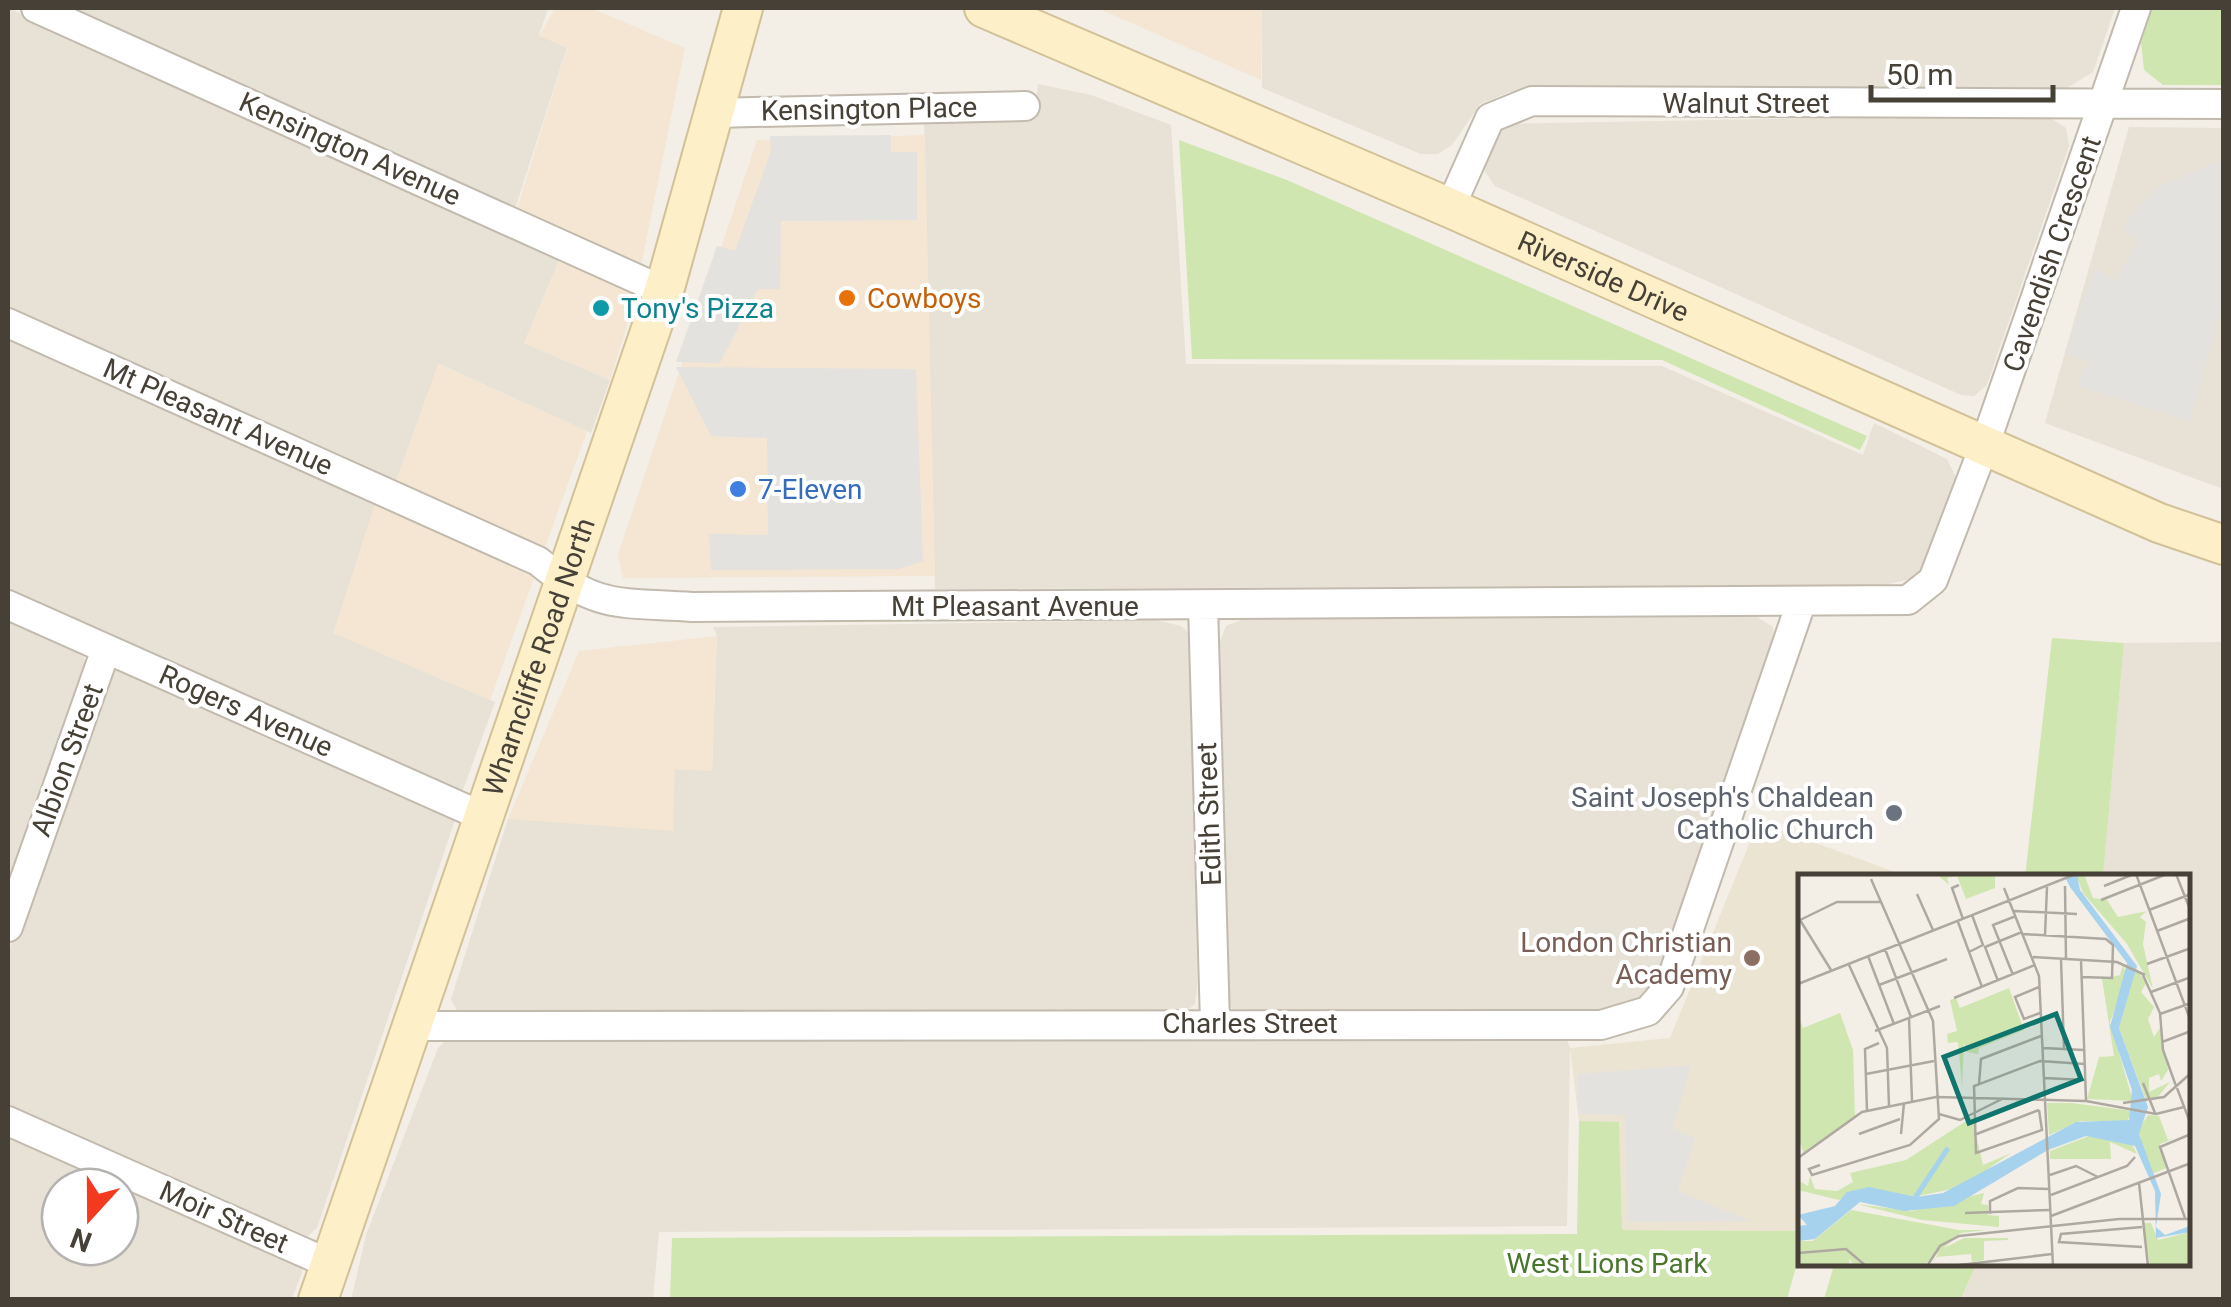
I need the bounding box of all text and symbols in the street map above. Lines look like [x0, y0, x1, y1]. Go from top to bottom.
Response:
scale bar [1871, 40, 2054, 102]
text: 50 m [1886, 57, 1953, 92]
street label: Kensington Avenue [234, 85, 466, 213]
street label: Walnut Street [1662, 87, 1830, 120]
street label: Kensington Place [761, 91, 977, 127]
street label: Cavendish Crescent [1996, 132, 2108, 376]
street label: Riverside Drive [1513, 224, 1694, 329]
place label: Cowboys [867, 282, 981, 315]
marker: Cowboys [836, 287, 858, 309]
place label: Tony's Pizza [621, 292, 774, 325]
marker: Tony's Pizza [590, 297, 612, 319]
street label: Mt Pleasant Avenue [98, 352, 338, 482]
place label: 7-Eleven [758, 473, 863, 506]
marker: 7-Eleven [727, 478, 749, 500]
street label: Wharncliffe Road North [476, 513, 601, 800]
street label: Mt Pleasant Avenue [891, 590, 1139, 623]
street label: Rogers Avenue [154, 658, 338, 764]
street label: Albion Street [24, 679, 110, 841]
street label: Edith Street [1190, 742, 1228, 886]
place label: Saint Joseph's Chaldean Catholic Church [1571, 781, 1874, 846]
marker: Saint Joseph's Chaldean Catholic Church [1883, 802, 1905, 824]
inset map [1798, 874, 2191, 1267]
place label: London Christian Academy [1520, 926, 1732, 991]
marker: London Christian Academy [1741, 947, 1763, 969]
street label: Charles Street [1162, 1007, 1338, 1040]
north arrow [40, 1167, 140, 1267]
street label: Moir Street [154, 1174, 294, 1260]
text: N [66, 1221, 96, 1259]
park label: West Lions Park [1507, 1247, 1708, 1280]

